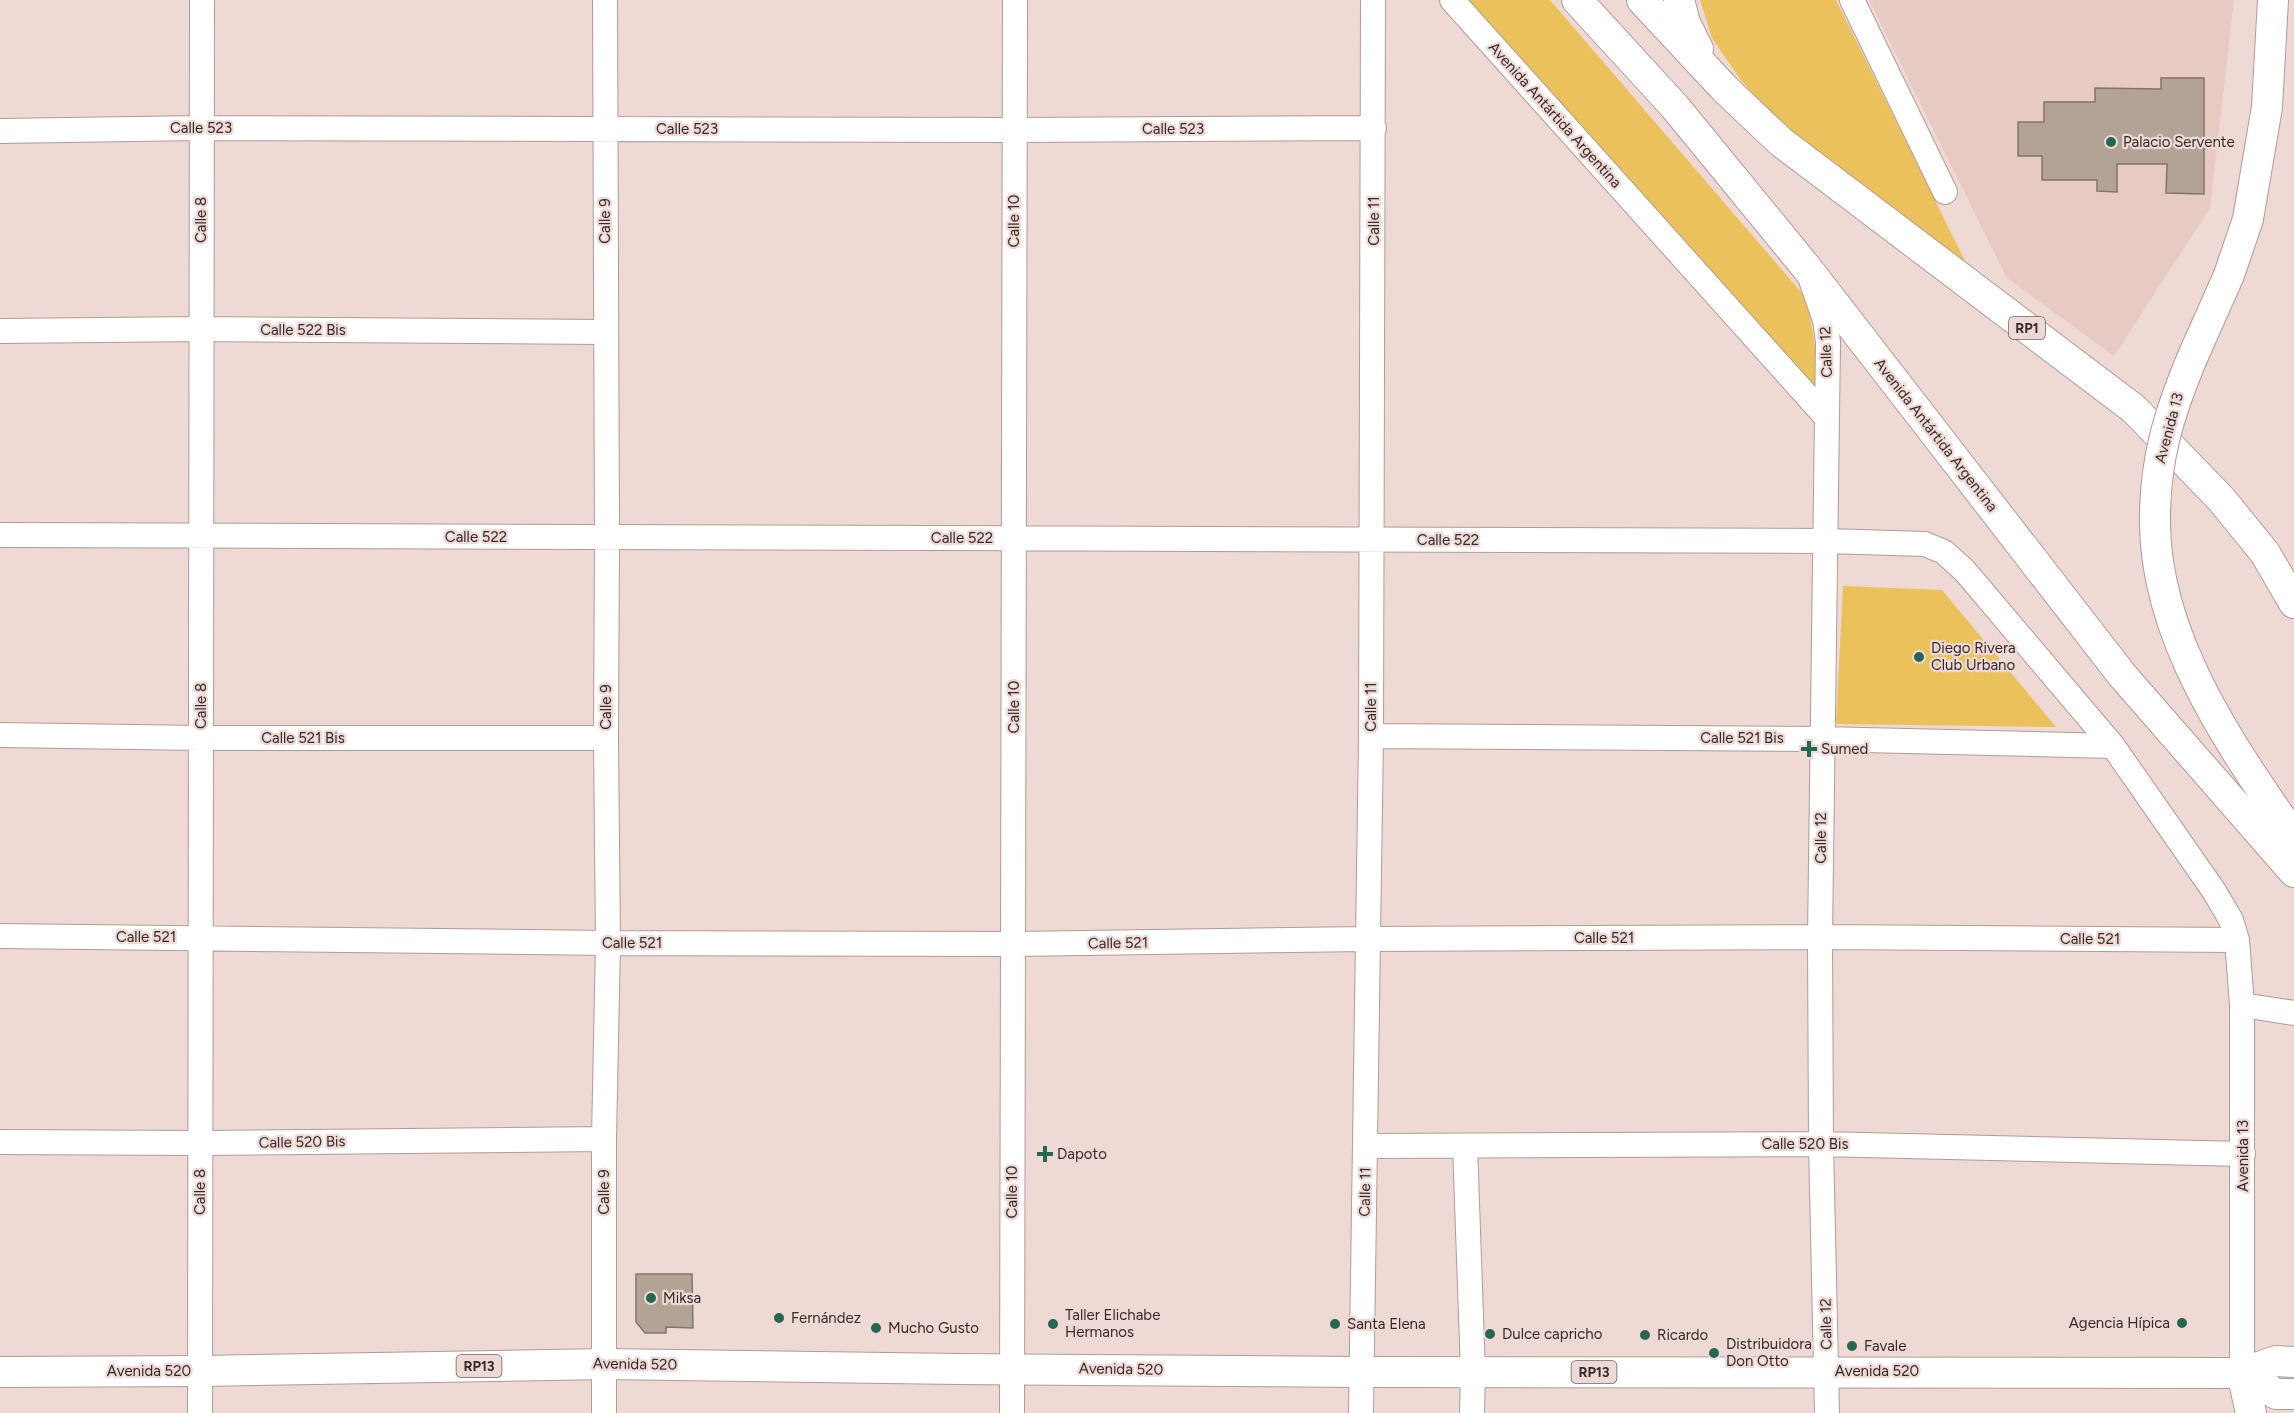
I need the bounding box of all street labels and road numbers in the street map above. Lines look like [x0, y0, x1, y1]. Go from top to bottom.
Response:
street label: Avenida Antártida Argentina [1485, 38, 1625, 192]
street label: Calle 523 [170, 119, 232, 137]
street label: Calle 523 [656, 120, 718, 138]
street label: Calle 523 [1142, 120, 1204, 138]
street label: Calle 10 [1005, 195, 1023, 247]
street label: Calle 11 [1365, 196, 1383, 246]
street label: Calle 8 [192, 197, 210, 243]
street label: Calle 9 [596, 198, 614, 244]
road number: RP1 [2009, 317, 2045, 339]
street label: Calle 522 Bis [260, 321, 346, 339]
street label: Calle 12 [1816, 326, 1836, 378]
street label: Avenida Antártida Argentina [1871, 355, 2001, 515]
street label: Avenida 13 [2151, 391, 2187, 465]
street label: Calle 522 [445, 528, 507, 546]
street label: Calle 522 [931, 529, 993, 547]
street label: Calle 522 [1417, 531, 1479, 549]
street label: Calle 10 [1005, 681, 1023, 733]
street label: Calle 11 [1362, 682, 1380, 732]
street label: Calle 8 [192, 683, 210, 729]
street label: Calle 9 [597, 684, 615, 730]
street label: Calle 521 Bis [261, 729, 345, 747]
street label: Calle 521 Bis [1700, 729, 1784, 747]
street label: Calle 12 [1812, 812, 1830, 864]
street label: Calle 521 [116, 928, 176, 946]
street label: Calle 521 [1574, 929, 1634, 947]
street label: Calle 521 [2060, 930, 2120, 948]
street label: Calle 521 [1088, 933, 1148, 953]
street label: Calle 521 [602, 934, 662, 952]
street label: Avenida 13 [2234, 1120, 2252, 1192]
street label: Calle 520 Bis [258, 1132, 346, 1152]
street label: Calle 520 Bis [1762, 1135, 1848, 1153]
street label: Calle 10 [1003, 1166, 1021, 1218]
street label: Calle 11 [1356, 1167, 1374, 1217]
street label: Calle 8 [191, 1169, 209, 1215]
street label: Calle 9 [595, 1169, 613, 1215]
street label: Calle 12 [1817, 1298, 1835, 1350]
street label: Avenida 520 [593, 1354, 677, 1374]
road number: RP13 [456, 1355, 502, 1377]
street label: Avenida 520 [1079, 1359, 1163, 1379]
road number: RP13 [1572, 1361, 1616, 1383]
street label: Avenida 520 [107, 1362, 191, 1380]
street label: Avenida 520 [1835, 1362, 1919, 1380]

